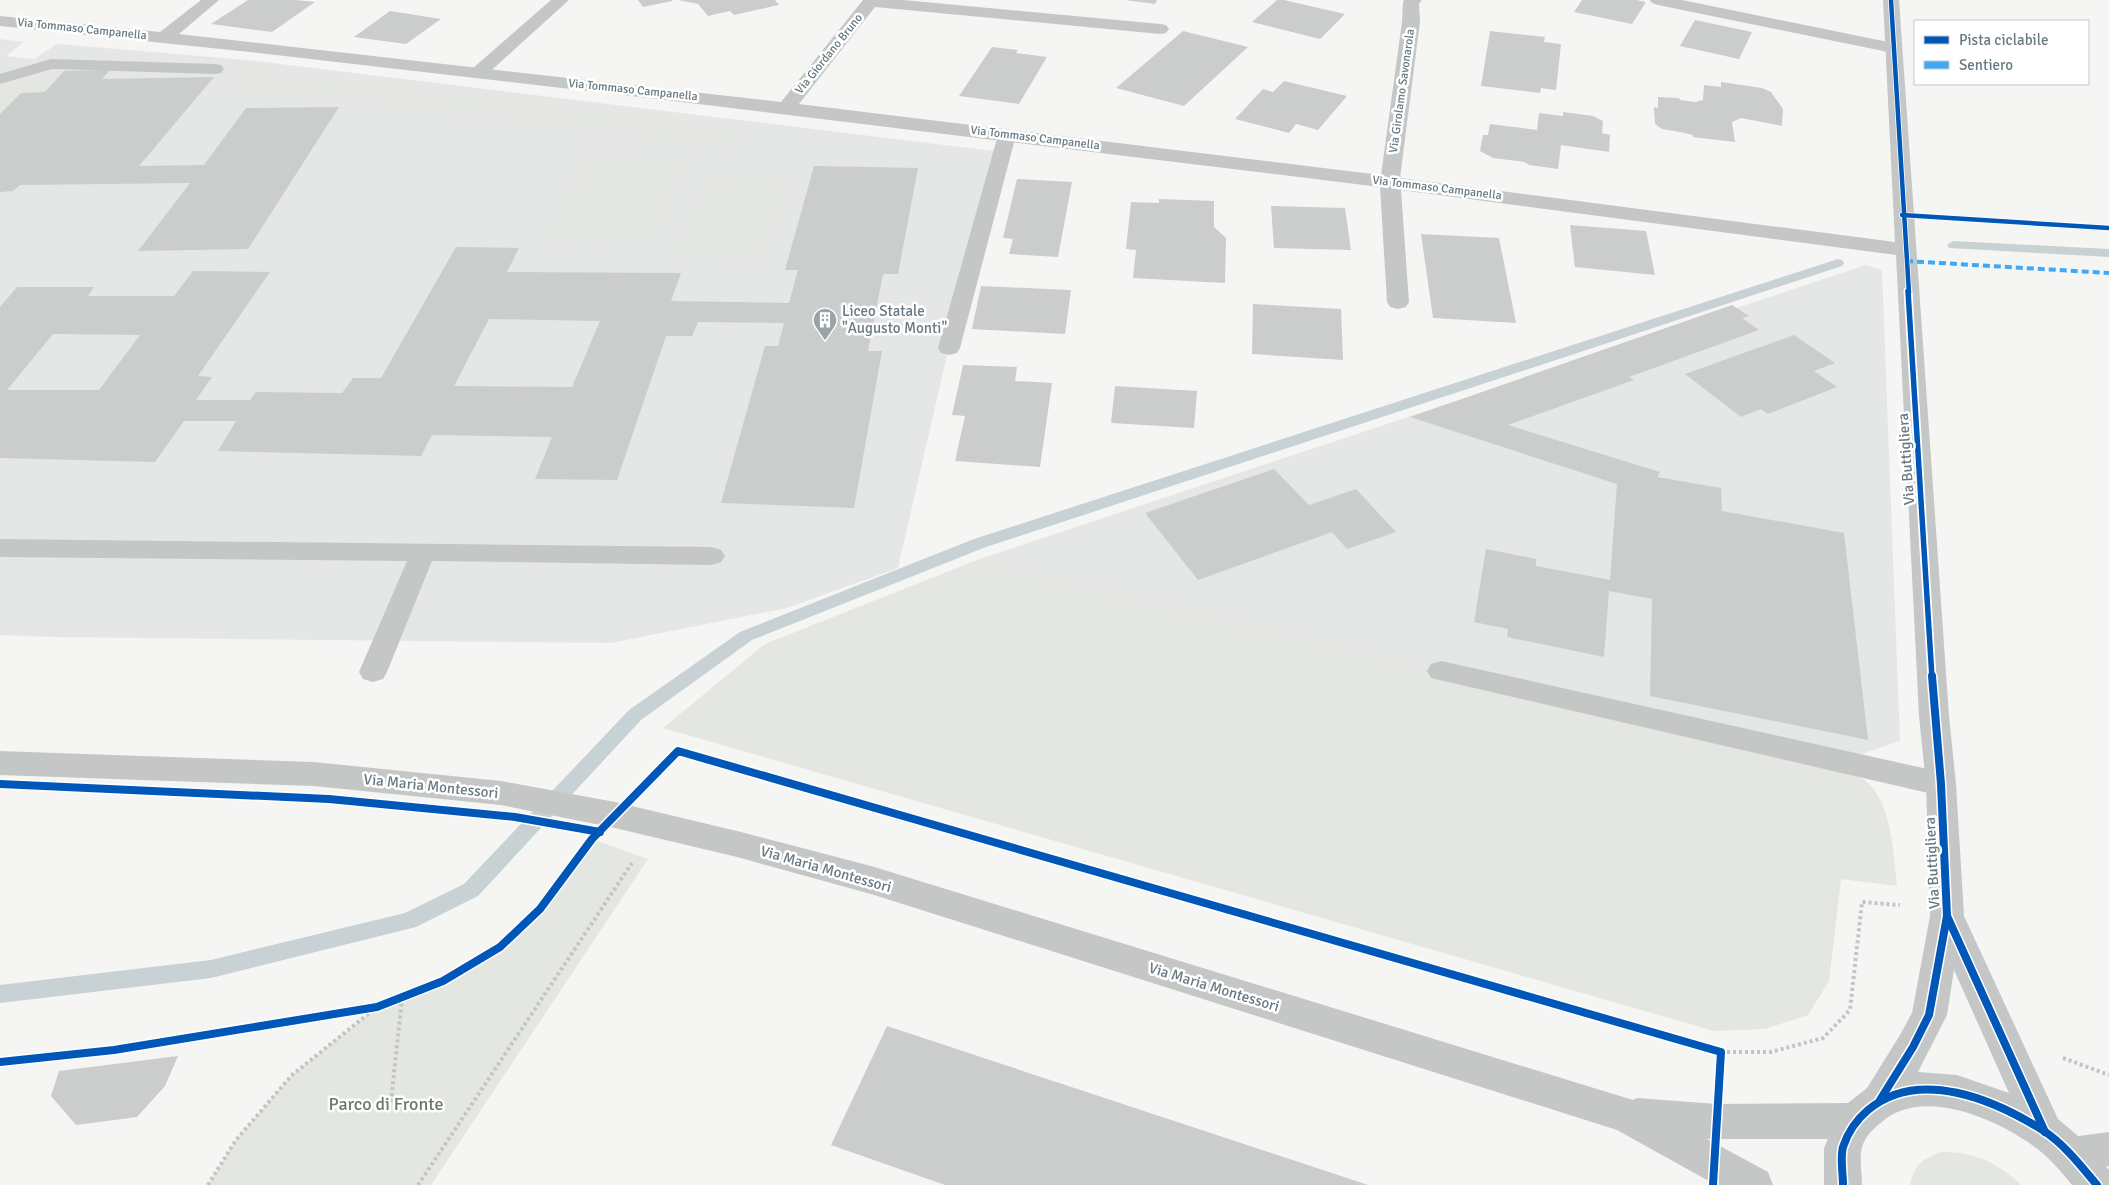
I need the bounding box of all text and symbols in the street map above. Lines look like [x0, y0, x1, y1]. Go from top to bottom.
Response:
street label: Via Giordano Bruno [792, 11, 866, 97]
street label: Via Tommaso Campanella [16, 15, 148, 43]
legend [1914, 20, 2089, 85]
street label: Via Girolamo Savonarola [1386, 28, 1418, 154]
text: Pista ciclabile [1959, 31, 2048, 49]
text: Sentiero [1959, 56, 2013, 74]
street label: Via Tommaso Campanella [567, 76, 699, 104]
street label: Via Tommaso Campanella [969, 123, 1101, 153]
street label: Via Tommaso Campanella [1371, 173, 1503, 203]
place label: Liceo Statale "Augusto Monti" [842, 302, 947, 337]
building icon: Liceo Statale "Augusto Monti" [812, 307, 838, 341]
street label: Via Buttigliera [1894, 412, 1918, 506]
street label: Via Maria Montessori [363, 770, 499, 802]
street label: Via Buttigliera [1921, 816, 1943, 910]
street label: Via Maria Montessori [758, 842, 894, 896]
street label: Via Maria Montessori [1147, 959, 1281, 1015]
park label: Parco di Fronte [329, 1093, 443, 1115]

